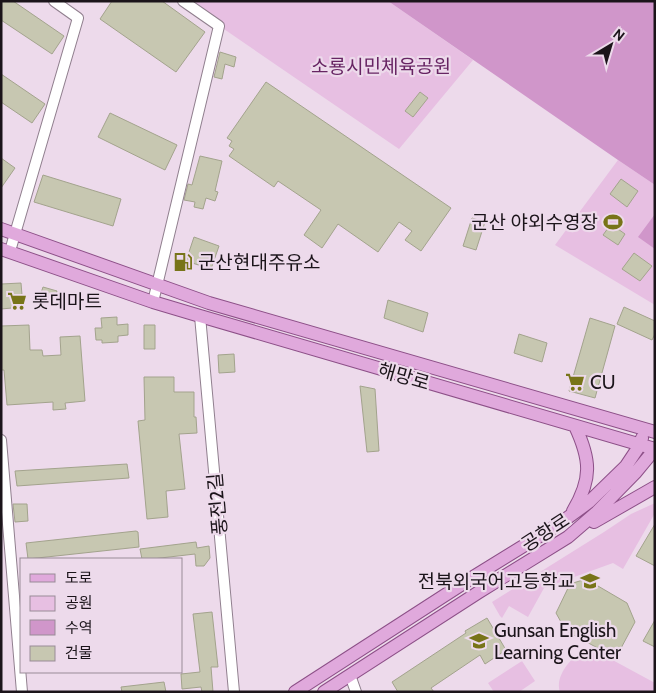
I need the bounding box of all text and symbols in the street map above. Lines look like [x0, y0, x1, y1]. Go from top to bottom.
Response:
north arrow [586, 20, 636, 70]
text: N [610, 25, 628, 45]
park label: 소룡시민체육공원 [311, 55, 451, 78]
place label: 군산 야외수영장 [471, 211, 598, 234]
sports icon: 군산 야외수영장 [602, 211, 624, 233]
fuel station icon: 군산현대주유소 [172, 251, 194, 273]
place label: 군산현대주유소 [198, 251, 320, 274]
supermarket icon: 롯데마트 [6, 290, 28, 312]
place label: 롯데마트 [32, 290, 102, 313]
street label: 해망로 [375, 358, 432, 395]
supermarket icon: CU [564, 371, 586, 393]
place label: CU [590, 371, 615, 394]
street label: 풍전2길 [203, 472, 232, 536]
street label: 공항로 [517, 508, 574, 556]
legend [20, 558, 182, 673]
text: 도로 [65, 569, 93, 587]
place label: 전북외국어고등학교 [418, 570, 575, 593]
school or university icon: 전북외국어고등학교 [579, 570, 601, 592]
text: 공원 [65, 594, 93, 612]
text: 수역 [65, 619, 93, 637]
place label: Gunsan English Learning Center [494, 619, 621, 664]
school or university icon: Gunsan English Learning Center [468, 630, 490, 652]
text: 건물 [65, 644, 93, 662]

